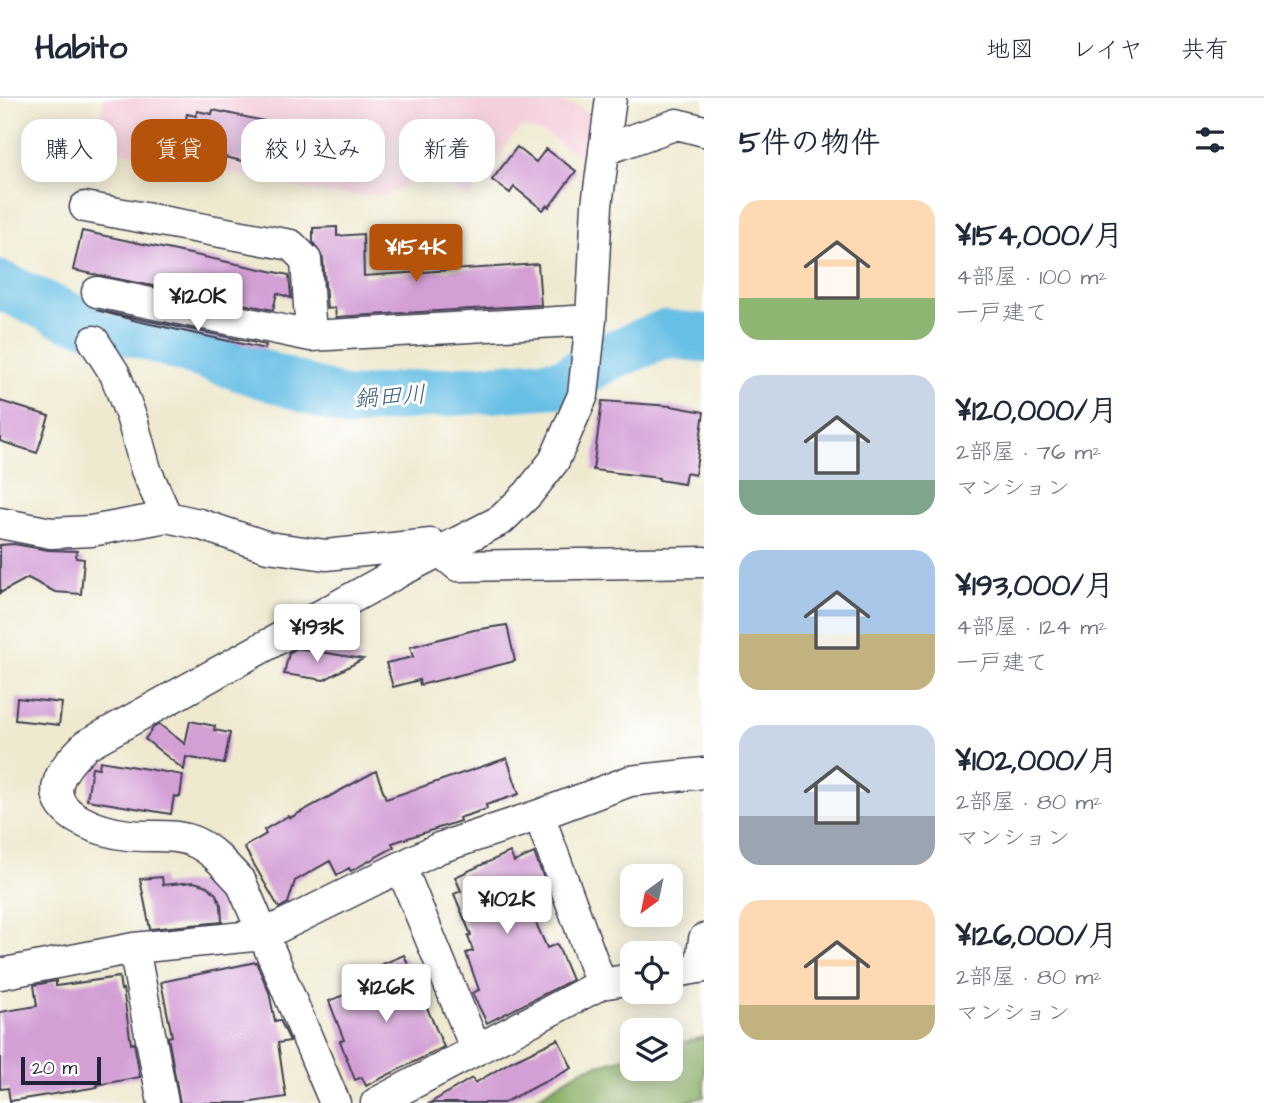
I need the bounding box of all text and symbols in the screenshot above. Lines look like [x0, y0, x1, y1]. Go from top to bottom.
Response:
text: Habito [35, 25, 127, 71]
text: 地図 [986, 33, 1034, 67]
text: レイヤ [1072, 33, 1143, 67]
text: 共有 [1181, 33, 1229, 67]
chip: 購入 [21, 119, 117, 182]
chip: 賃貸 [131, 119, 227, 182]
chip: 絞り込み [241, 119, 385, 182]
chip: 新着 [399, 119, 495, 182]
icon: filters [1191, 121, 1229, 159]
text: 5件の物件 [739, 122, 880, 164]
text: ¥154,000/月 [956, 215, 1123, 257]
pin: ¥154K [367, 225, 465, 284]
icon: home [795, 228, 879, 312]
text: ¥154K [385, 231, 447, 263]
text: 4部屋 · 100 m² [956, 261, 1107, 293]
pin: ¥120K [149, 274, 247, 333]
text: ¥120K [170, 280, 226, 312]
text: 一戸建て [956, 297, 1048, 329]
water label: 鍋田川 [353, 378, 427, 416]
text: ¥120,000/月 [956, 390, 1118, 432]
icon: home [795, 403, 879, 487]
text: 2部屋 · 76 m² [956, 436, 1101, 468]
text: マンション [956, 472, 1070, 504]
text: ¥193,000/月 [956, 565, 1114, 607]
icon: home [795, 578, 879, 662]
pin: ¥193K [268, 604, 366, 664]
text: ¥193K [290, 611, 344, 643]
text: 4部屋 · 124 m² [956, 611, 1107, 643]
text: 一戸建て [956, 647, 1048, 679]
text: ¥102,000/月 [956, 740, 1118, 782]
icon: home [795, 753, 879, 837]
text: 2部屋 · 80 m² [956, 786, 1102, 818]
text: マンション [956, 822, 1070, 854]
north arrow [620, 864, 682, 928]
map controls [620, 864, 683, 1081]
pin: ¥102K [458, 876, 556, 936]
text: ¥102K [479, 883, 535, 915]
text: ¥126,000/月 [956, 915, 1118, 957]
icon: home [795, 928, 879, 1012]
button: locate [620, 941, 683, 1004]
text: 2部屋 · 80 m² [956, 961, 1102, 993]
pin: ¥126K [337, 964, 435, 1024]
text: ¥126K [358, 971, 414, 1003]
text: マンション [956, 997, 1070, 1029]
button: layers [620, 1018, 683, 1081]
scale bar [21, 1054, 102, 1086]
text: 20 m [32, 1055, 77, 1082]

